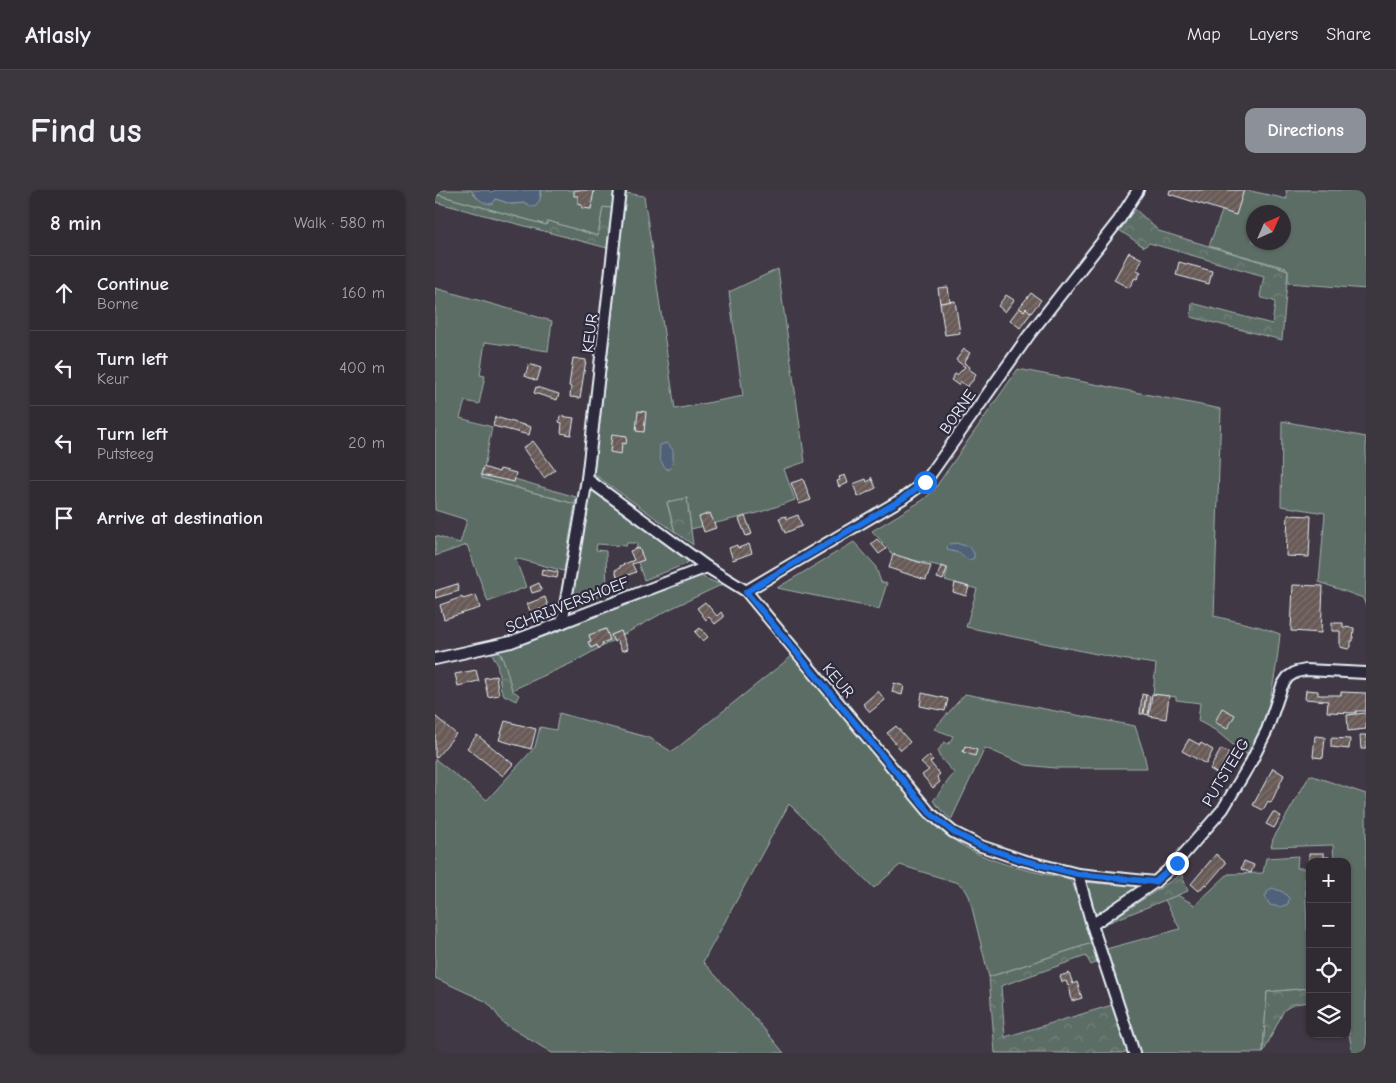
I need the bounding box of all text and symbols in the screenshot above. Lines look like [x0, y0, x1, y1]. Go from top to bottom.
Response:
text: Atlasly [25, 21, 91, 49]
text: Map [1187, 24, 1221, 45]
text: Layers [1249, 24, 1298, 45]
text: Share [1326, 24, 1371, 45]
button: Directions [1245, 108, 1366, 153]
text: Find us [30, 110, 142, 151]
north arrow [1246, 205, 1291, 250]
text: 8 min [50, 211, 101, 235]
text: Walk · 580 m [294, 214, 385, 232]
text: Continue [97, 273, 169, 295]
icon: ahead [50, 279, 78, 307]
text: 160 m [342, 284, 385, 302]
text: Borne [97, 295, 139, 313]
street label: KEUR [579, 312, 601, 354]
text: Turn left [97, 348, 168, 370]
icon: left [50, 354, 78, 382]
text: 400 m [339, 359, 385, 377]
text: Keur [97, 370, 129, 388]
street label: BORNE [936, 386, 980, 437]
text: Turn left [97, 423, 168, 445]
icon: left [50, 429, 78, 457]
text: 20 m [348, 434, 385, 452]
text: Putsteeg [97, 445, 154, 463]
route start [914, 471, 937, 494]
icon: arrive [50, 504, 78, 532]
text: Arrive at destination [97, 507, 263, 529]
street label: SCHRIJVERSHOEF [503, 573, 632, 637]
street label: KEUR [819, 660, 858, 702]
street label: PUTSTEEG [1199, 735, 1253, 810]
route end [1166, 852, 1189, 875]
map controls [1306, 858, 1351, 1038]
button: + [1306, 858, 1351, 903]
button: − [1306, 903, 1351, 948]
button: locate [1306, 948, 1351, 993]
button: layers [1306, 993, 1351, 1038]

